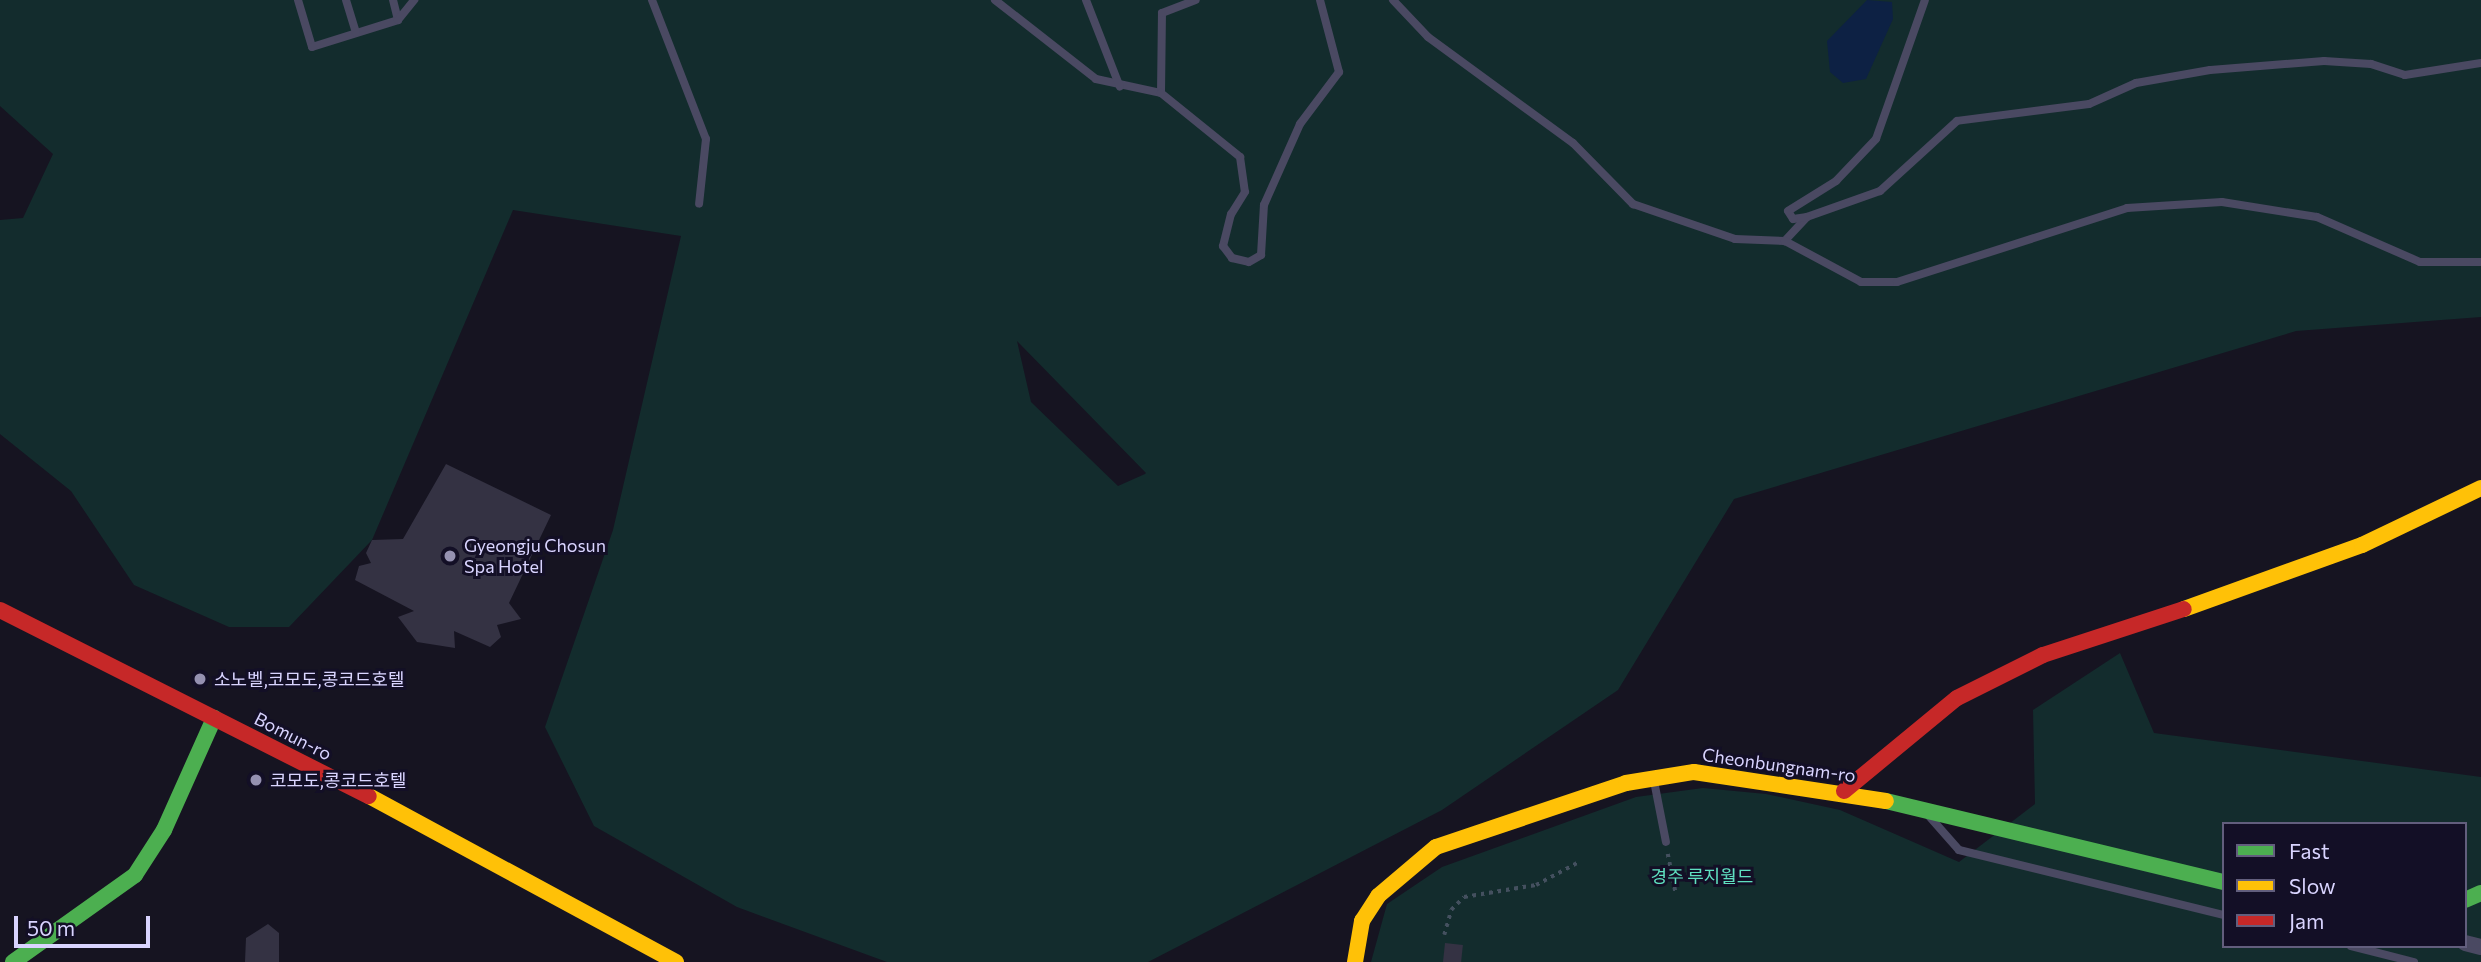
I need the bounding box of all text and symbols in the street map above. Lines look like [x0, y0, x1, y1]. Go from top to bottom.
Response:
place label: Gyeongju Chosun Spa Hotel [464, 535, 606, 578]
marker: Gyeongju Chosun Spa Hotel [442, 548, 458, 564]
place label: 소노벨,코모도,콩코드호텔 [214, 668, 404, 690]
marker: 소노벨,코모도,콩코드호텔 [192, 671, 208, 687]
street label: Bomun-ro [251, 707, 335, 765]
street label: Cheonbungnam-ro [1701, 744, 1857, 786]
place label: 코모도,콩코드호텔 [270, 769, 407, 791]
marker: 코모도,콩코드호텔 [248, 772, 264, 788]
legend [2222, 822, 2467, 948]
text: Fast [2289, 838, 2330, 863]
park label: 경주 루지월드 [1651, 865, 1753, 887]
text: Slow [2289, 873, 2336, 898]
scale bar [18, 902, 154, 946]
text: Jam [2289, 908, 2324, 933]
text: 50 m [27, 915, 75, 940]

